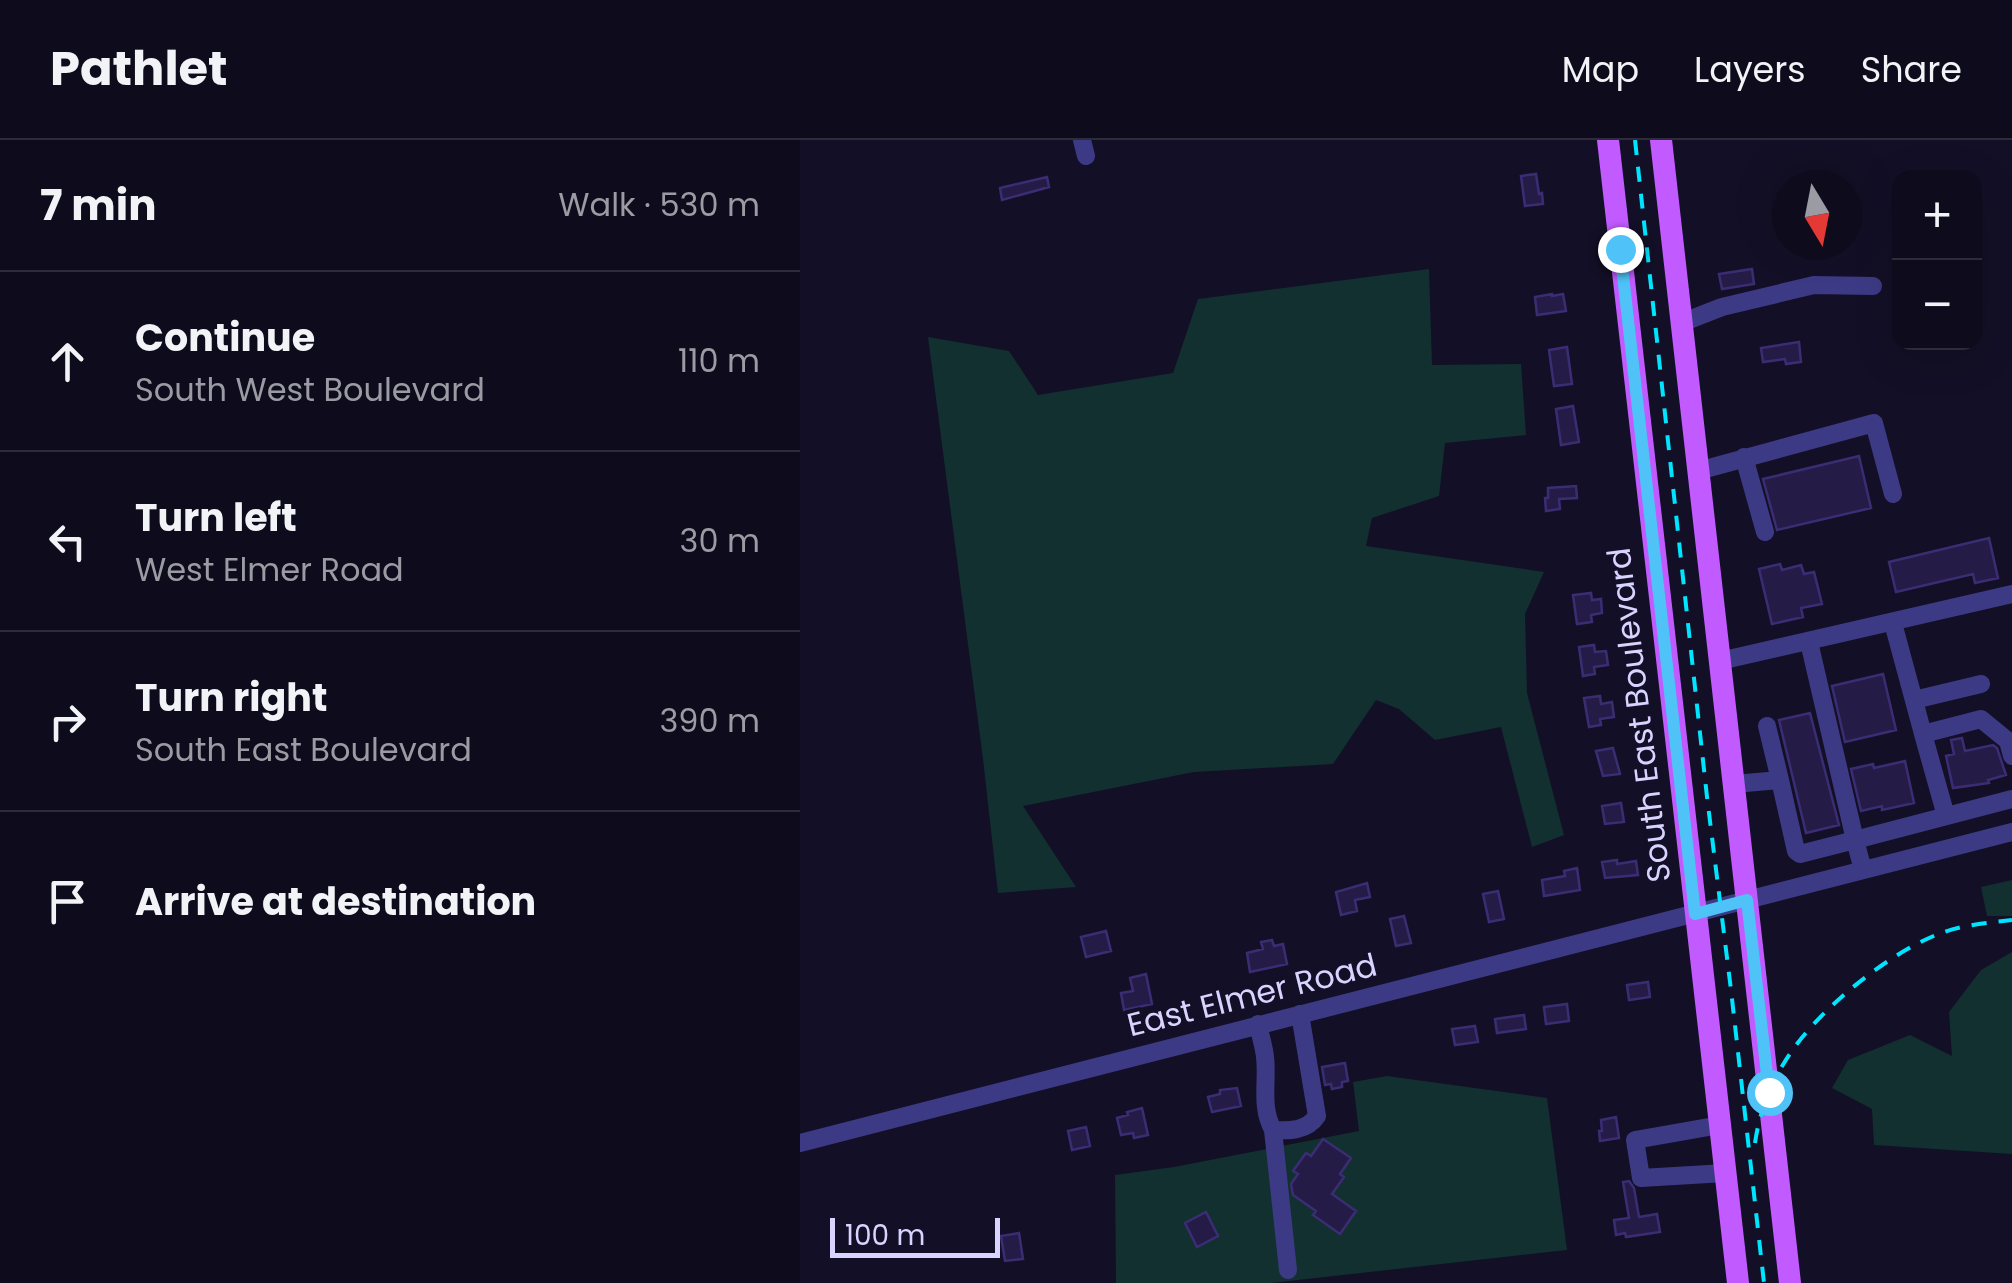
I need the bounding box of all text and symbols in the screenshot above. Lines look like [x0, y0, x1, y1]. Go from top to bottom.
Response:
text: Pathlet [50, 35, 228, 102]
text: Map [1562, 45, 1639, 94]
text: Layers [1694, 45, 1806, 94]
text: Share [1861, 45, 1962, 94]
north arrow [1772, 170, 1862, 260]
map controls [1892, 170, 1982, 350]
button: + [1892, 170, 1982, 260]
text: 7 min [40, 176, 157, 235]
text: Walk · 530 m [558, 182, 760, 227]
route end [1598, 227, 1644, 273]
button: − [1892, 260, 1982, 350]
text: Continue [135, 311, 315, 364]
icon: ahead [40, 334, 95, 389]
text: 110 m [678, 338, 760, 383]
text: South West Boulevard [135, 367, 485, 412]
text: Turn left [135, 491, 297, 544]
icon: left [40, 514, 95, 569]
text: 30 m [680, 518, 760, 563]
street label: South East Boulevard [1596, 545, 1681, 885]
text: West Elmer Road [135, 547, 404, 592]
text: Turn right [135, 671, 327, 724]
icon: right [40, 694, 95, 749]
text: 390 m [659, 698, 760, 743]
text: South East Boulevard [135, 727, 472, 772]
icon: arrive [40, 874, 95, 929]
text: Arrive at destination [135, 875, 536, 928]
street label: East Elmer Road [1122, 942, 1381, 1047]
route start [1747, 1070, 1793, 1116]
scale bar [830, 1213, 1000, 1258]
text: 100 m [845, 1216, 925, 1255]

